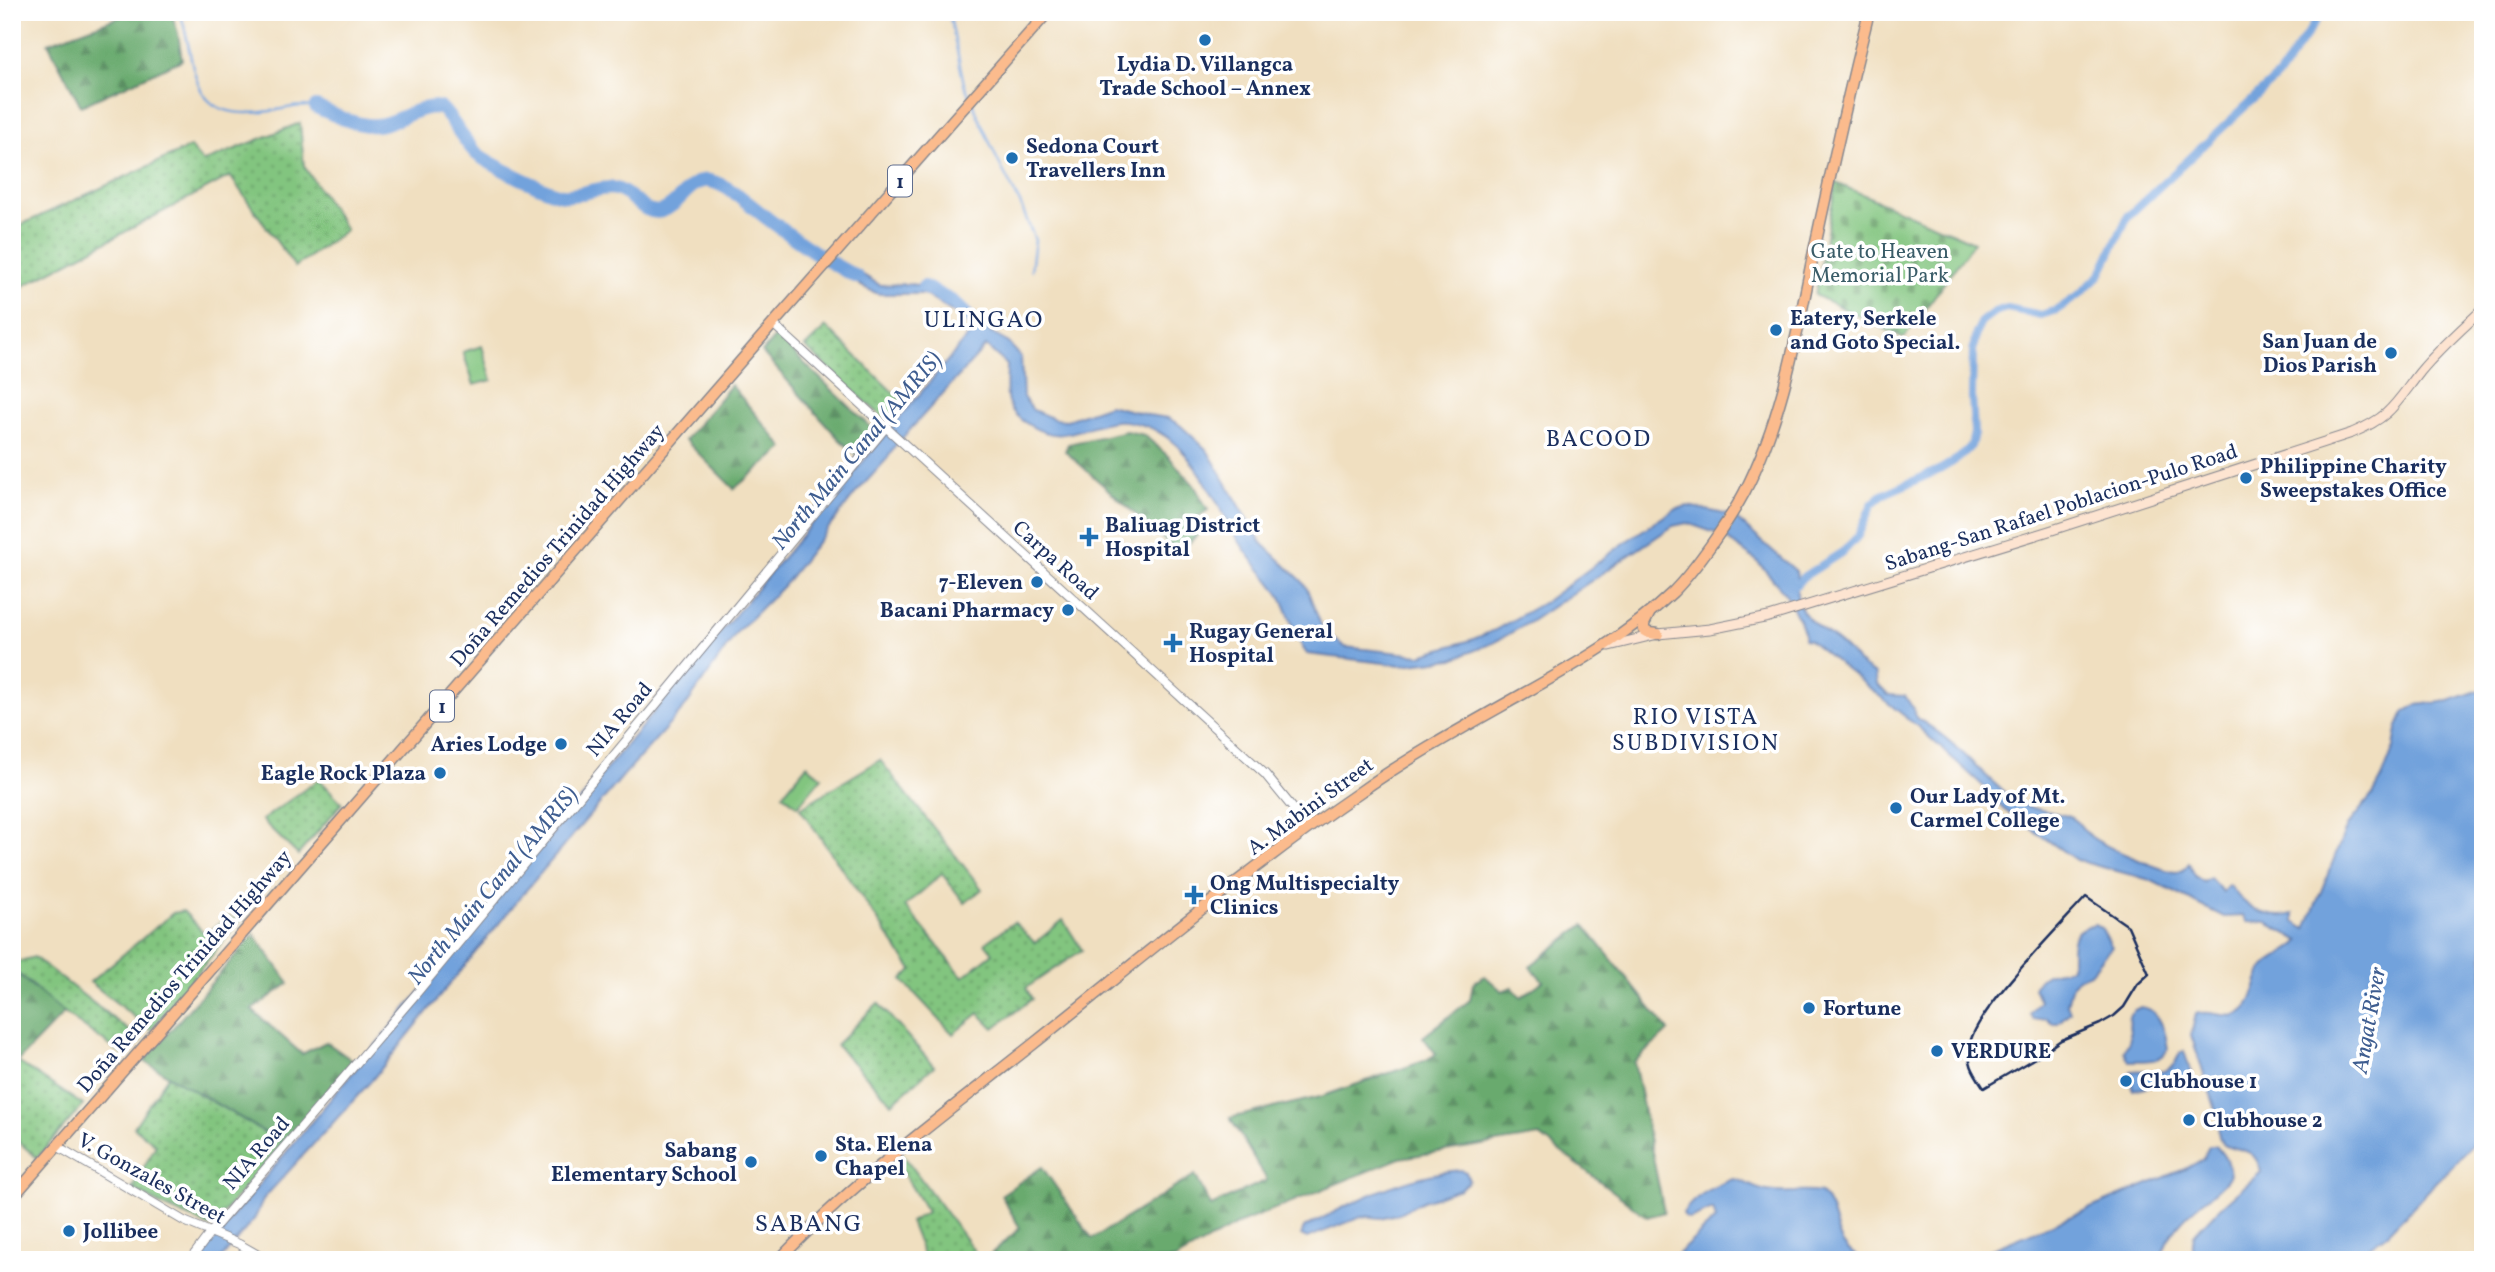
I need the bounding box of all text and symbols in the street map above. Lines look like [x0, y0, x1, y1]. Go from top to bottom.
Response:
marker: Lydia D. Villangca Trade School – Annex [1197, 32, 1213, 48]
place label: Lydia D. Villangca Trade School – Annex [1099, 51, 1311, 104]
place label: Sedona Court Travellers Inn [1026, 133, 1166, 186]
marker: Sedona Court Travellers Inn [1004, 150, 1020, 166]
road number: 1 [888, 166, 912, 196]
park label: Gate to Heaven Memorial Park [1811, 238, 1949, 291]
district label: ULINGAO [924, 304, 1044, 338]
place label: Eatery, Serkele and Goto Special. [1790, 305, 1960, 358]
marker: Eatery, Serkele and Goto Special. [1768, 322, 1784, 338]
place label: San Juan de Dios Parish [2262, 328, 2377, 381]
water label: North Main Canal (AMRIS) [765, 345, 950, 557]
marker: San Juan de Dios Parish [2383, 345, 2399, 361]
street label: Doña Remedios Trinidad Highway [444, 418, 672, 674]
district label: BACOOD [1546, 424, 1652, 456]
street label: Sabang-San Rafael Poblacion-Pulo Road [1881, 438, 2242, 579]
place label: Philippine Charity Sweepstakes Office [2260, 453, 2447, 506]
marker: Philippine Charity Sweepstakes Office [2238, 470, 2254, 486]
place label: Baliuag District Hospital [1105, 512, 1260, 565]
street label: Carpa Road [1006, 515, 1104, 608]
marker: Baliuag District Hospital [1079, 527, 1099, 547]
place label: 7-Eleven [939, 569, 1023, 598]
marker: 7-Eleven [1029, 574, 1045, 590]
place label: Bacani Pharmacy [880, 597, 1054, 626]
marker: Bacani Pharmacy [1060, 602, 1076, 618]
place label: Rugay General Hospital [1189, 618, 1333, 671]
marker: Rugay General Hospital [1163, 633, 1183, 653]
street label: NIA Road [580, 676, 660, 764]
road number: 1 [430, 691, 454, 722]
district label: RIO VISTA SUBDIVISION [1612, 702, 1780, 760]
place label: Aries Lodge [431, 731, 547, 760]
marker: Aries Lodge [553, 736, 569, 752]
street label: A. Mabini Street [1242, 751, 1380, 863]
place label: Eagle Rock Plaza [261, 760, 426, 789]
marker: Eagle Rock Plaza [432, 765, 448, 781]
water label: North Main Canal (AMRIS) [401, 780, 586, 992]
place label: Our Lady of Mt. Carmel College [1910, 783, 2066, 836]
marker: Our Lady of Mt. Carmel College [1888, 800, 1904, 816]
street label: Doña Remedios Trinidad Highway [71, 844, 299, 1100]
place label: Ong Multispecialty Clinics [1210, 870, 1400, 923]
marker: Ong Multispecialty Clinics [1184, 885, 1204, 905]
water label: Angat River [2345, 964, 2395, 1077]
place label: Fortune [1823, 995, 1901, 1024]
marker: Fortune [1801, 1000, 1817, 1016]
place label: VERDURE [1951, 1038, 2051, 1067]
marker: VERDURE [1929, 1043, 1945, 1059]
place label: Clubhouse 1 [2140, 1068, 2257, 1097]
marker: Clubhouse 1 [2118, 1073, 2134, 1089]
place label: Clubhouse 2 [2203, 1107, 2323, 1136]
street label: NIA Road [217, 1111, 297, 1197]
marker: Clubhouse 2 [2181, 1112, 2197, 1128]
street label: V. Gonzales Street [72, 1127, 231, 1232]
place label: Sta. Elena Chapel [835, 1131, 933, 1184]
place label: Sabang Elementary School [551, 1137, 737, 1190]
marker: Sta. Elena Chapel [813, 1148, 829, 1164]
marker: Sabang Elementary School [743, 1154, 759, 1170]
district label: SABANG [755, 1208, 863, 1242]
place label: Jollibee [82, 1218, 158, 1247]
marker: Jollibee [61, 1223, 77, 1239]

